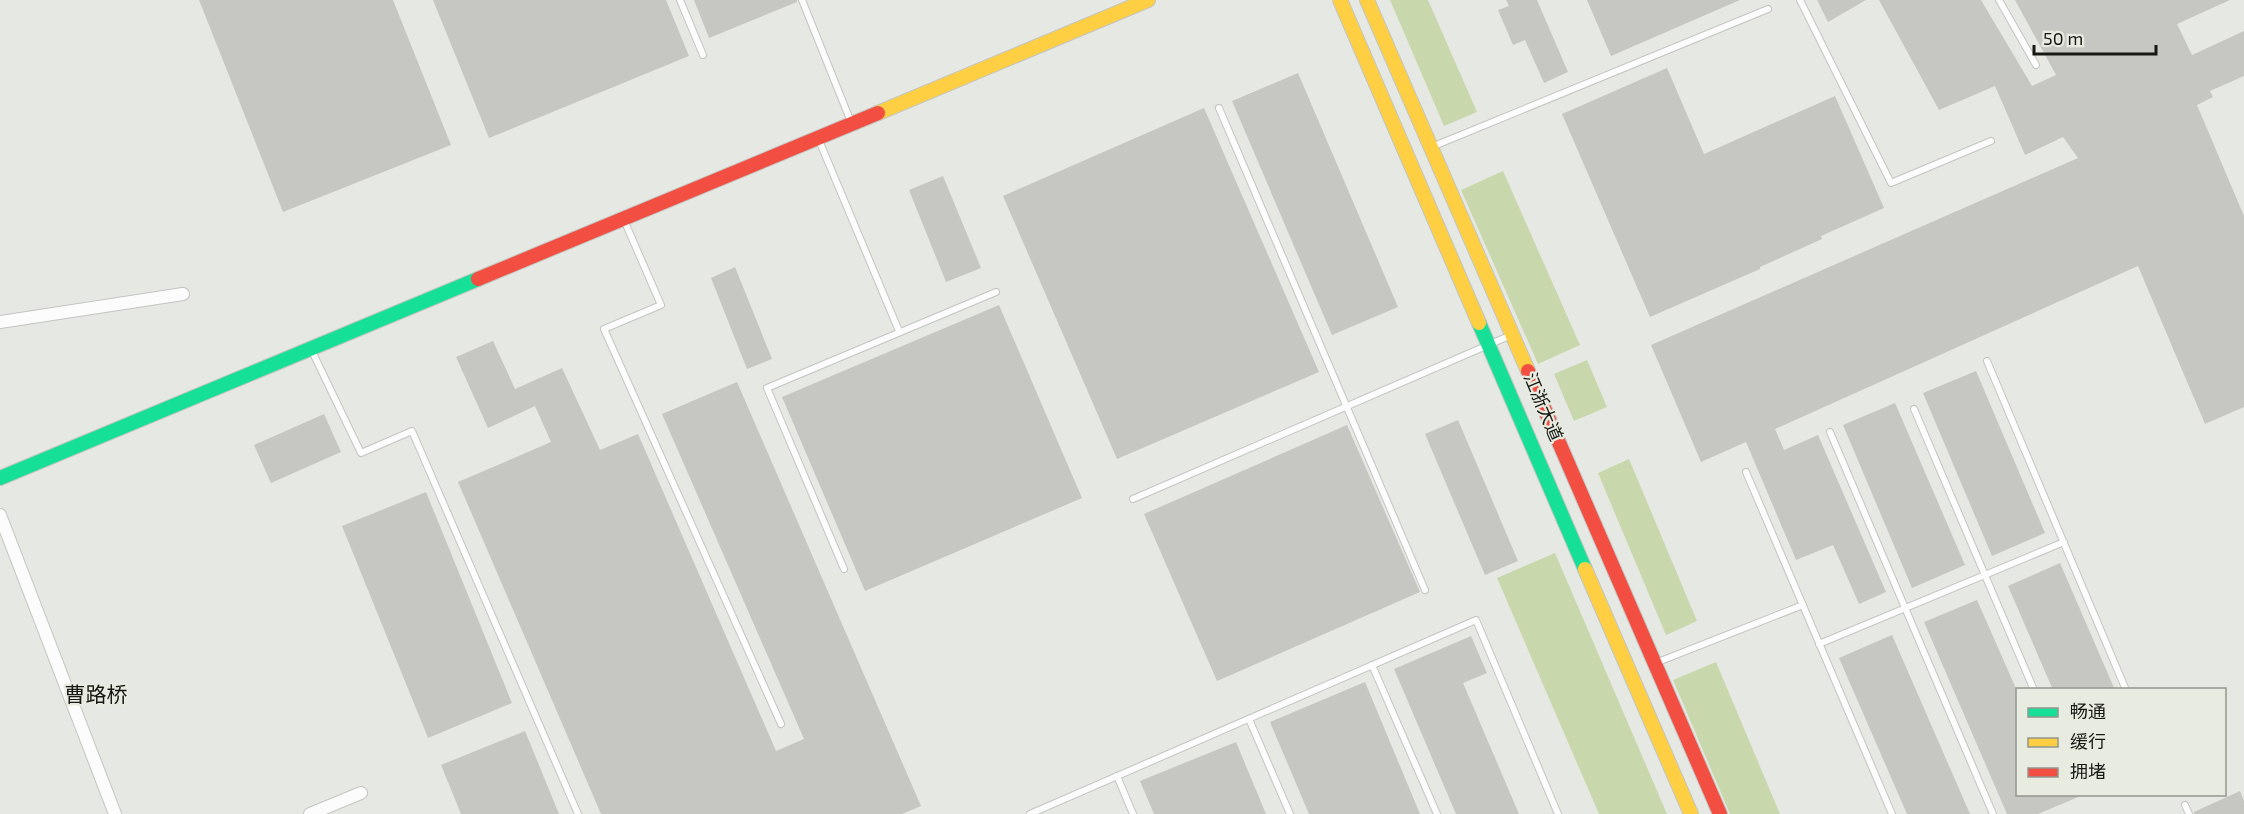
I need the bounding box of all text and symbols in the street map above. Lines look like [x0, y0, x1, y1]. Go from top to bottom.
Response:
scale bar [2034, 18, 2156, 56]
text: 50 m [2043, 27, 2083, 49]
street label: 江浙大道 [1520, 369, 1568, 444]
district label: 曹路桥 [65, 681, 128, 706]
legend [2016, 688, 2226, 796]
text: 畅通 [2070, 700, 2106, 722]
text: 缓行 [2070, 730, 2106, 752]
text: 拥堵 [2070, 760, 2106, 782]

